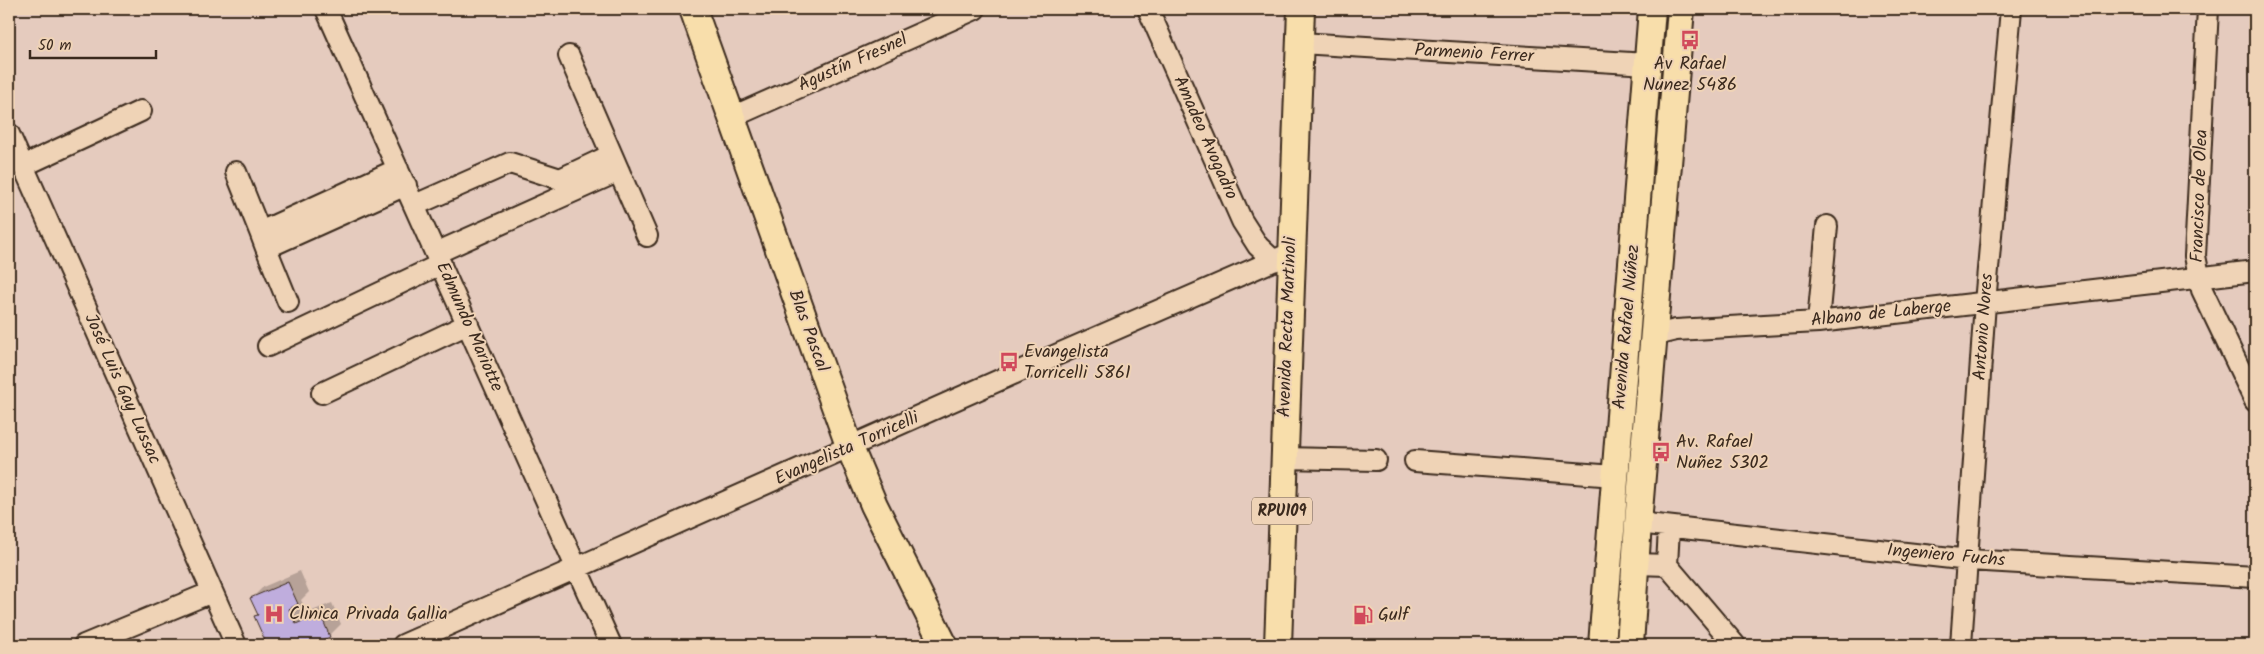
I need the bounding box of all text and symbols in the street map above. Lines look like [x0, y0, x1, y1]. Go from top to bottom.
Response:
street label: Agustín Fresnel [794, 26, 913, 100]
scale bar [30, 28, 156, 60]
bus stop icon: Av Rafael Nunez 5486 [1679, 29, 1701, 51]
text: 50 m [38, 34, 72, 58]
street label: Parmenio Ferrer [1414, 36, 1535, 72]
place label: Av Rafael Nunez 5486 [1643, 50, 1737, 100]
street label: Amadeo Avogadro [1165, 71, 1245, 205]
street label: Francisco de Olea [2183, 129, 2217, 263]
street label: Avenida Recta Martinoli [1270, 235, 1306, 418]
street label: Avenida Rafael Núñez [1605, 243, 1649, 411]
street label: Edmundo Mariotte [427, 257, 511, 397]
street label: Antonio Nores [1966, 272, 2002, 381]
street label: Blas Pascal [780, 286, 837, 377]
street label: Albano de Laberge [1809, 292, 1953, 336]
street label: José Luis Gay Lussac [76, 309, 168, 469]
place label: Evangelista Torricelli 5861 [1024, 338, 1131, 388]
bus stop icon: Evangelista Torricelli 5861 [998, 351, 1020, 373]
street label: Evangelista Torricelli [770, 404, 924, 494]
place label: Av. Rafael Nuñez 5302 [1676, 428, 1769, 478]
bus stop icon: Av. Rafael Nuñez 5302 [1650, 441, 1672, 463]
road number: RPU109 [1252, 498, 1312, 524]
street label: Ingeniero Fuchs [1886, 536, 2007, 576]
place label: Clinica Privada Gallia [289, 600, 448, 629]
place label: Gulf [1378, 601, 1411, 630]
hospital icon: Clinica Privada Gallia [263, 603, 285, 625]
fuel station icon: Gulf [1352, 604, 1374, 626]

